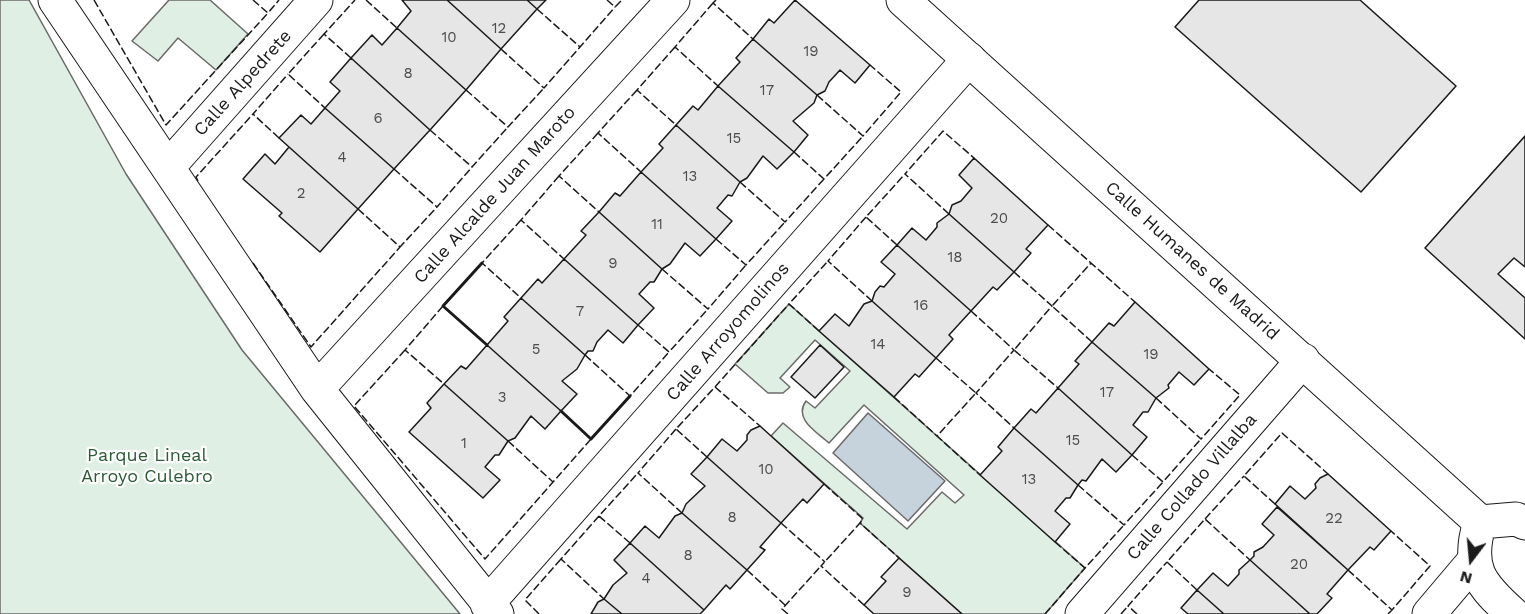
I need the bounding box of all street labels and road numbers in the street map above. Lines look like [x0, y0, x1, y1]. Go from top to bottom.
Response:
street label: Calle Alpedrete [190, 25, 296, 141]
street label: Calle Alcalde Juan Maroto [410, 102, 580, 288]
street label: Calle Humanes de Madrid [1101, 177, 1283, 345]
street label: Calle Arroyomolinos [662, 258, 794, 406]
street label: Calle Collado Villalba [1122, 409, 1262, 565]

